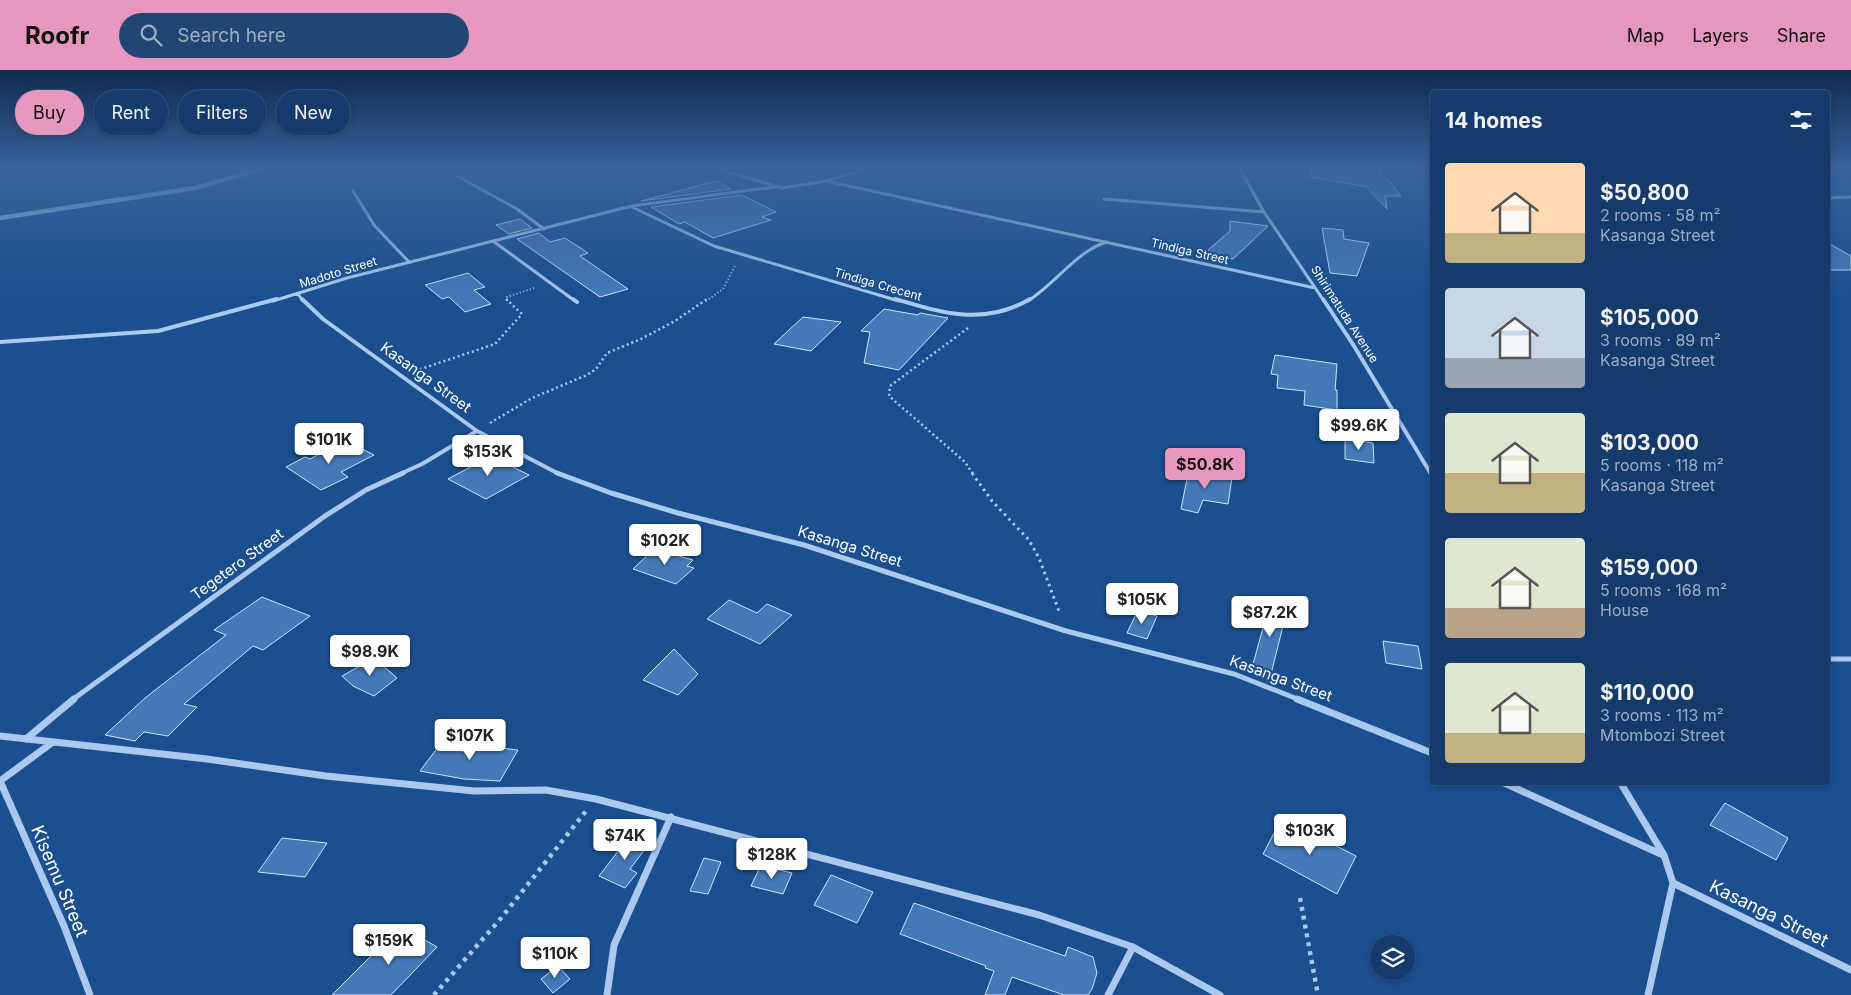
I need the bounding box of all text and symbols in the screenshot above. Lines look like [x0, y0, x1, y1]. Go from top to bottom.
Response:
search box [119, 13, 469, 58]
text: Roofr [25, 21, 89, 50]
icon: search [137, 21, 165, 49]
text: Search here [177, 24, 286, 47]
text: Map [1627, 25, 1664, 46]
text: Layers [1692, 25, 1749, 46]
text: Share [1777, 25, 1826, 46]
chip: Buy [15, 90, 84, 135]
chip: Rent [94, 90, 168, 135]
chip: Filters [178, 90, 266, 135]
chip: New [276, 90, 350, 135]
icon: filters [1787, 106, 1815, 134]
text: 14 homes [1445, 108, 1543, 133]
text: $50,800 [1600, 180, 1689, 205]
icon: home [1485, 183, 1545, 243]
text: 2 rooms · 58 m² [1600, 205, 1720, 225]
text: Kasanga Street [1600, 225, 1715, 245]
street label: Tindiga Street [1150, 235, 1230, 267]
street label: Madoto Street [297, 253, 379, 291]
street label: Shirimatuda Avenue [1308, 262, 1382, 366]
street label: Tindiga Crecent [832, 264, 924, 304]
text: $105,000 [1600, 305, 1699, 330]
icon: home [1485, 308, 1545, 368]
text: 3 rooms · 89 m² [1600, 330, 1721, 350]
street label: Kasanga Street [377, 338, 475, 416]
text: Kasanga Street [1600, 350, 1715, 370]
pin: $99.6K [1318, 408, 1400, 451]
text: $99.6K [1330, 415, 1388, 435]
pin: $101K [294, 422, 364, 465]
text: $101K [306, 429, 352, 449]
text: $103,000 [1600, 430, 1699, 455]
icon: home [1485, 433, 1545, 493]
pin: $153K [453, 434, 523, 477]
text: $153K [463, 441, 513, 461]
pin: $50.8K [1164, 448, 1246, 490]
text: $50.8K [1176, 454, 1234, 474]
text: 5 rooms · 118 m² [1600, 455, 1724, 475]
text: Kasanga Street [1600, 475, 1715, 495]
street label: Kasanga Street [796, 521, 904, 571]
street label: Tegetero Street [187, 524, 287, 604]
pin: $102K [630, 524, 700, 566]
text: $102K [640, 530, 690, 550]
text: $159,000 [1600, 555, 1698, 580]
icon: home [1485, 558, 1545, 618]
text: 5 rooms · 168 m² [1600, 580, 1727, 600]
pin: $105K [1107, 582, 1177, 625]
text: $105K [1117, 589, 1167, 609]
pin: $87.2K [1229, 596, 1311, 638]
text: House [1600, 600, 1649, 620]
text: $87.2K [1242, 602, 1298, 622]
pin: $98.9K [329, 634, 411, 677]
text: $98.9K [341, 641, 399, 661]
street label: Kasanga Street [1227, 651, 1335, 705]
text: $110,000 [1600, 680, 1694, 705]
icon: home [1485, 683, 1545, 743]
text: 3 rooms · 113 m² [1600, 705, 1724, 725]
pin: $107K [435, 718, 505, 761]
text: $107K [446, 725, 494, 745]
text: Mtombozi Street [1600, 725, 1725, 745]
pin: $103K [1275, 814, 1345, 856]
pin: $74K [595, 818, 655, 861]
text: $103K [1285, 820, 1335, 840]
street label: Kisemu Street [27, 822, 93, 940]
text: $74K [604, 825, 646, 845]
pin: $128K [737, 838, 807, 880]
text: $128K [747, 844, 797, 864]
street label: Kasanga Street [1706, 875, 1832, 951]
pin: $159K [354, 924, 424, 966]
text: $159K [364, 930, 414, 950]
map controls [1370, 935, 1415, 980]
button: layers [1370, 935, 1415, 980]
pin: $110K [520, 936, 590, 979]
text: $110K [532, 943, 578, 963]

